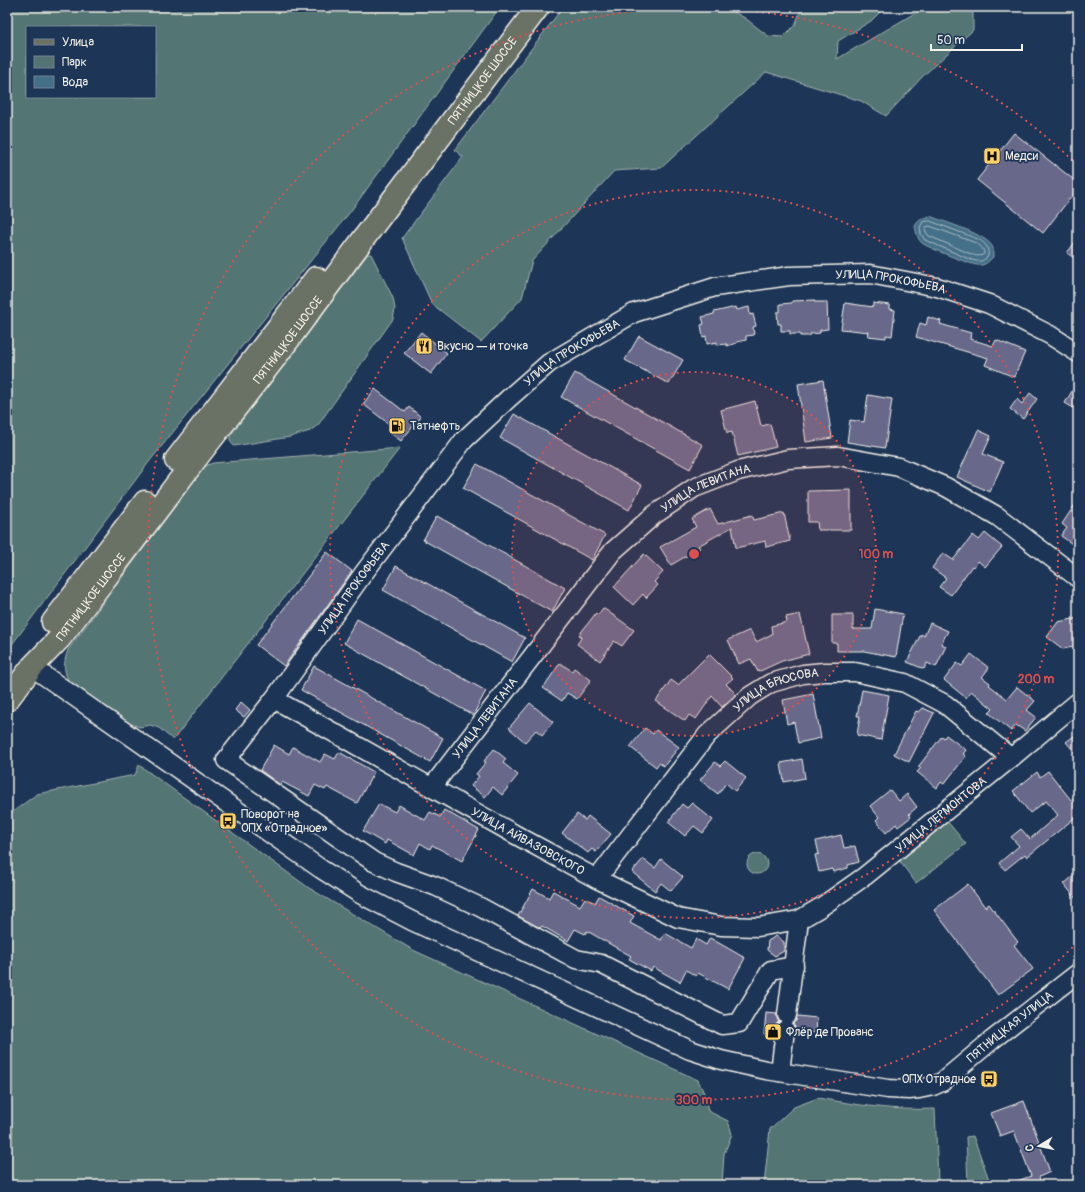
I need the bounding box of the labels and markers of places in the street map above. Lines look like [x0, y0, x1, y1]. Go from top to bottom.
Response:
hospital icon: Медси [982, 146, 1002, 166]
place label: Медси [1005, 149, 1039, 164]
restaurant icon: Вкусно — и точка [414, 336, 434, 356]
place label: Вкусно — и точка [437, 339, 529, 354]
fuel station icon: Татнефть [387, 416, 407, 436]
place label: Татнефть [410, 419, 460, 434]
centre of rings [687, 547, 701, 561]
place label: Поворот на ОПХ «Отрадное» [241, 807, 327, 836]
bus stop icon: Поворот на ОПХ «Отрадное» [218, 811, 238, 831]
shop icon: Флёр де Прованс [763, 1022, 783, 1042]
place label: Флёр де Прованс [786, 1025, 874, 1040]
bus stop icon: ОПХ Отрадное [979, 1069, 999, 1089]
place label: ОПХ Отрадное [902, 1072, 976, 1087]

